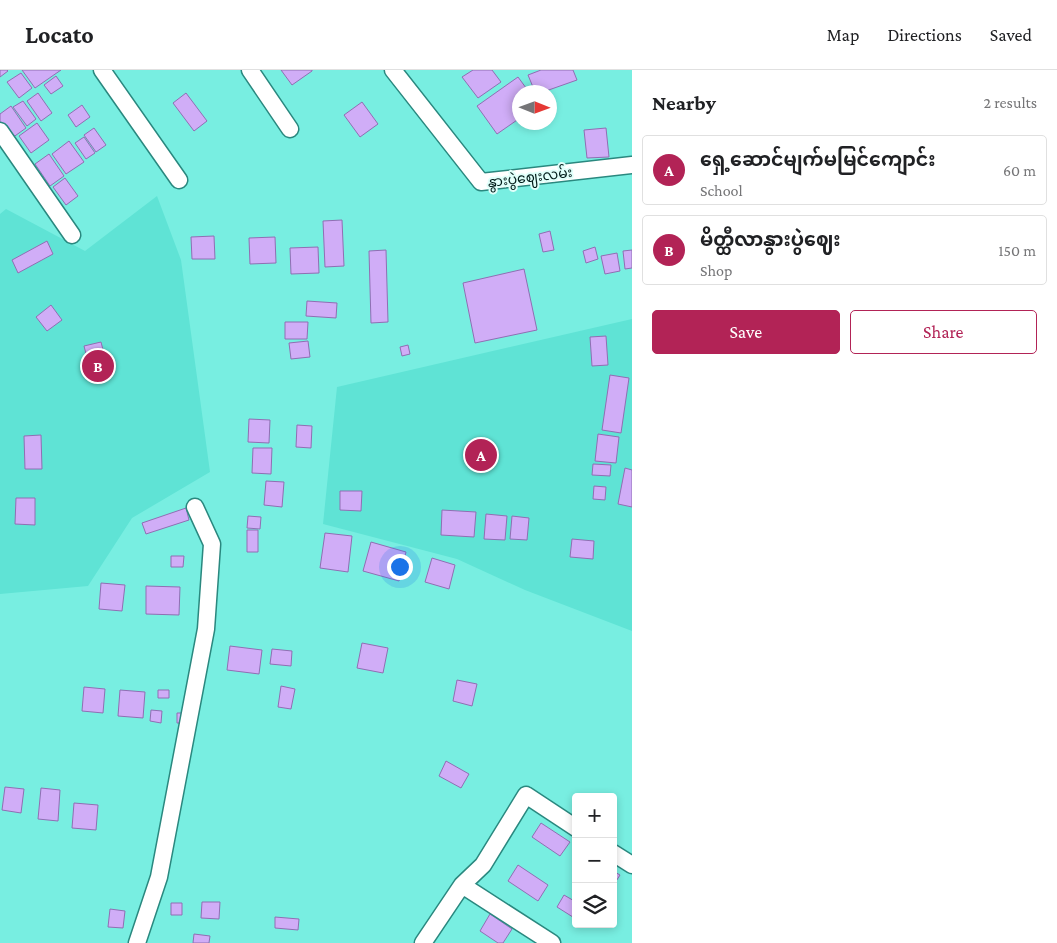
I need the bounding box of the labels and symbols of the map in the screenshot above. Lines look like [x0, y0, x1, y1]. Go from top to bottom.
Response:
north arrow [512, 85, 557, 130]
street label: နွားပွဲဈေးလမ်း [486, 162, 574, 194]
pin: B [82, 347, 114, 385]
pin: A [465, 436, 497, 474]
your location [387, 554, 413, 580]

